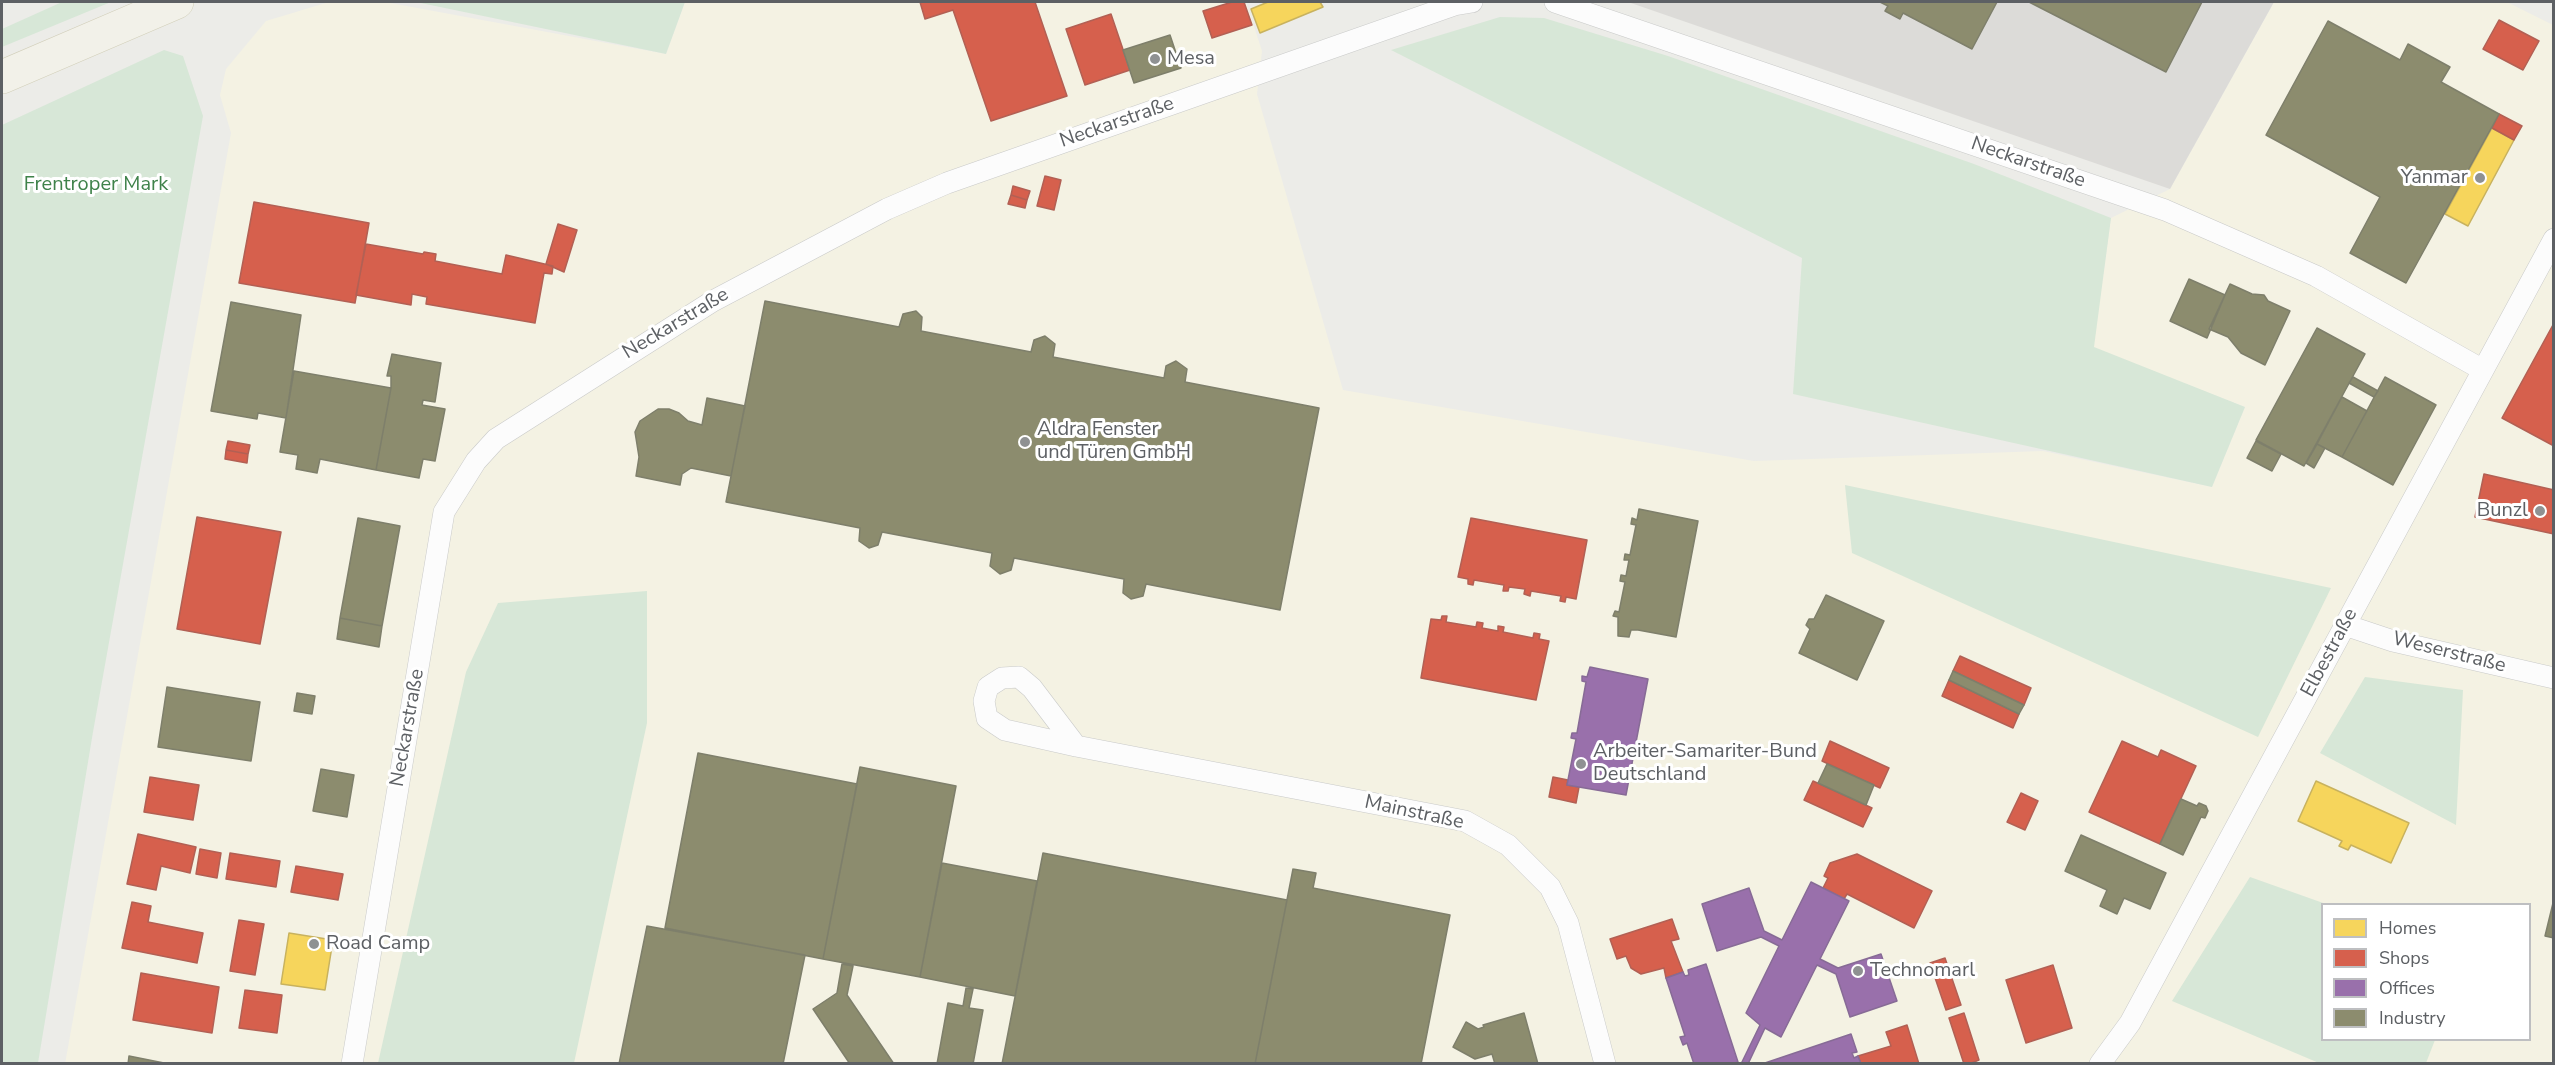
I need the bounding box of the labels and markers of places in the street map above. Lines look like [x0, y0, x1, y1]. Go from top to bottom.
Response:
place label: Mesa [1167, 47, 1215, 71]
marker: Mesa [1148, 52, 1162, 66]
place label: Yanmar [2401, 166, 2468, 190]
marker: Yanmar [2473, 171, 2487, 185]
place label: Aldra Fenster und Türen GmbH [1037, 418, 1191, 465]
marker: Aldra Fenster und Türen GmbH [1018, 435, 1032, 449]
place label: Bunzl [2477, 499, 2528, 523]
marker: Bunzl [2533, 504, 2547, 518]
place label: Arbeiter-Samariter-Bund Deutschland [1593, 740, 1817, 787]
marker: Arbeiter-Samariter-Bund Deutschland [1574, 757, 1588, 771]
place label: Road Camp [326, 932, 430, 956]
marker: Road Camp [307, 937, 321, 951]
place label: Technomarl [1870, 959, 1975, 983]
marker: Technomarl [1851, 964, 1865, 978]

